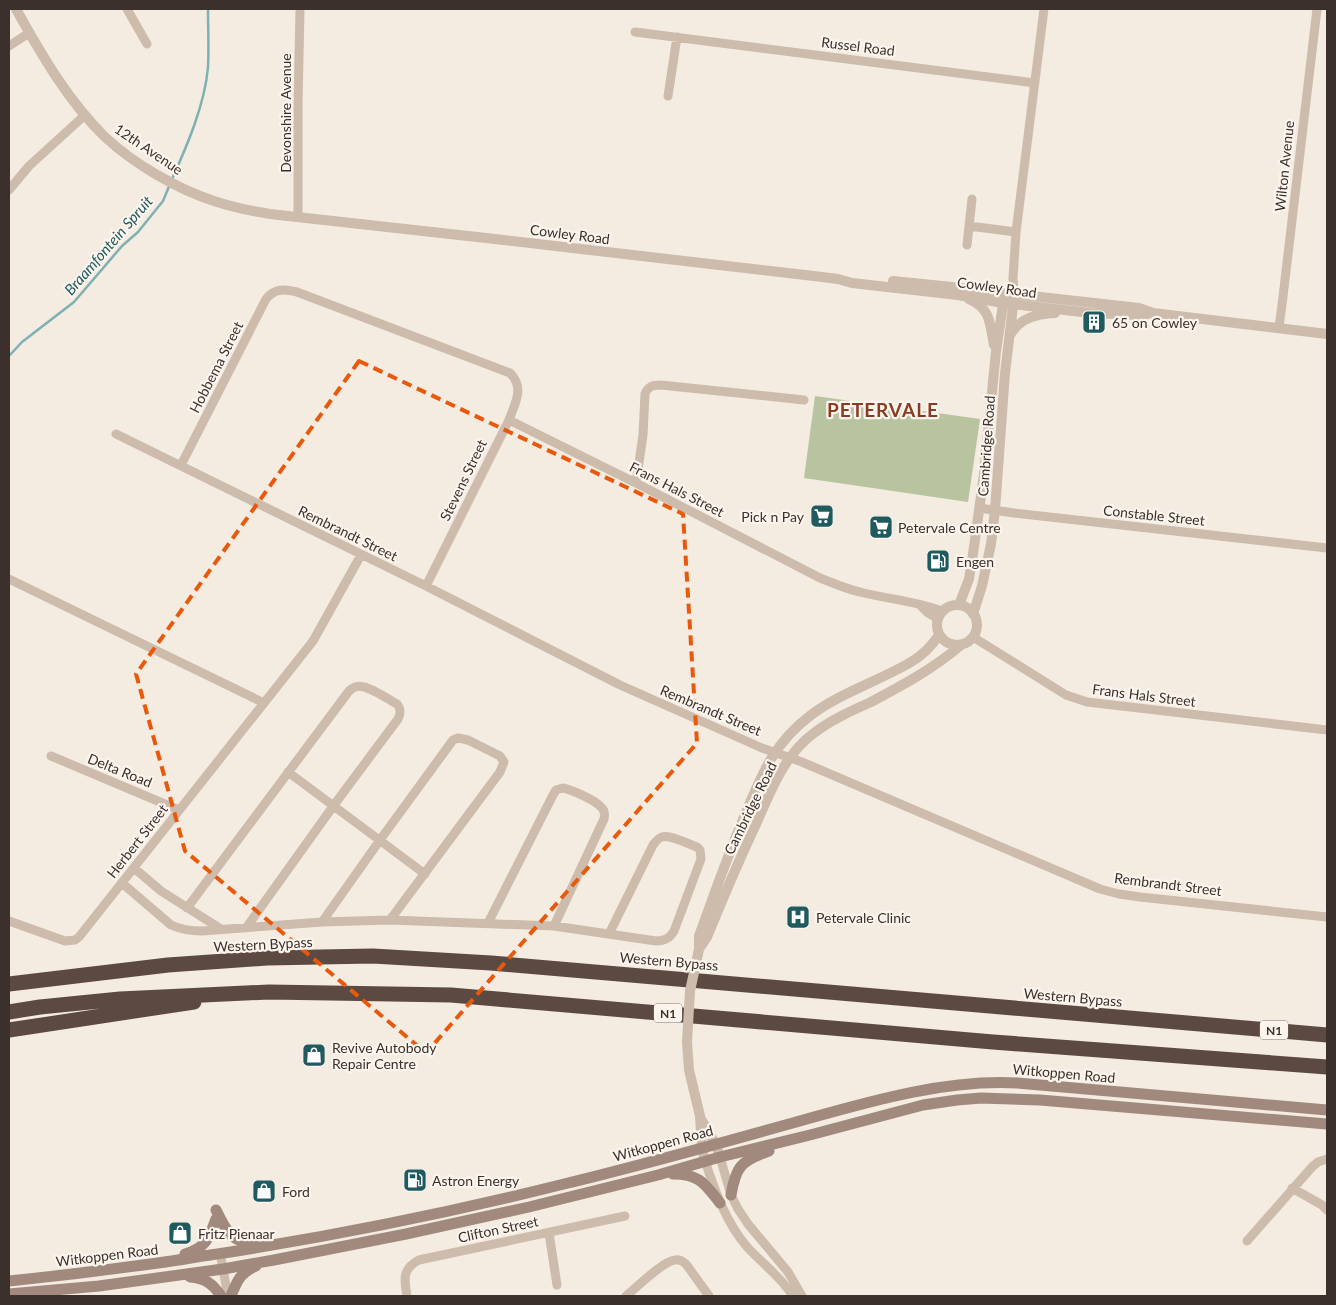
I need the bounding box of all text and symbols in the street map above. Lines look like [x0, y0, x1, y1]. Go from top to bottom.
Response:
street label: Russel Road [820, 33, 896, 59]
street label: Devonshire Avenue [277, 53, 294, 173]
street label: 12th Avenue [112, 120, 186, 178]
street label: Wilton Avenue [1271, 120, 1297, 212]
water label: Braamfontein Spruit [60, 191, 156, 298]
street label: Cowley Road [529, 221, 611, 247]
street label: Cowley Road [956, 273, 1038, 301]
building icon: 65 on Cowley [1081, 309, 1107, 335]
place label: 65 on Cowley [1112, 314, 1198, 331]
street label: Hobbema Street [186, 318, 246, 416]
street label: Cambridge Road [974, 395, 998, 497]
district label: PETERVALE [827, 398, 939, 421]
street label: Stevens Street [436, 437, 490, 523]
street label: Frans Hals Street [627, 458, 727, 520]
street label: Constable Street [1102, 501, 1206, 529]
street label: Rembrandt Street [296, 502, 400, 564]
supermarket icon: Pick n Pay [809, 503, 835, 529]
place label: Pick n Pay [741, 508, 805, 525]
supermarket icon: Petervale Centre [868, 514, 894, 540]
place label: Petervale Centre [898, 519, 1001, 536]
fuel station icon: Engen [925, 548, 951, 574]
place label: Engen [956, 553, 994, 570]
street label: Frans Hals Street [1091, 680, 1197, 710]
street label: Rembrandt Street [658, 681, 764, 739]
street label: Delta Road [85, 749, 155, 791]
street label: Cambridge Road [720, 759, 780, 857]
street label: Herbert Street [103, 801, 171, 881]
street label: Rembrandt Street [1113, 869, 1223, 899]
hospital icon: Petervale Clinic [785, 904, 811, 930]
place label: Petervale Clinic [816, 909, 911, 926]
street label: Western Bypass [213, 933, 313, 955]
street label: Western Bypass [619, 948, 719, 974]
street label: Western Bypass [1023, 984, 1123, 1010]
road number: N1 [654, 1004, 682, 1022]
road number: N1 [1260, 1020, 1288, 1040]
place label: Revive Autobody Repair Centre [332, 1039, 437, 1072]
shop icon: Revive Autobody Repair Centre [301, 1042, 327, 1068]
street label: Witkoppen Road [1012, 1060, 1116, 1086]
street label: Witkoppen Road [611, 1121, 715, 1165]
fuel station icon: Astron Energy [402, 1167, 428, 1193]
place label: Astron Energy [432, 1172, 520, 1189]
shop icon: Ford [251, 1178, 277, 1204]
place label: Ford [282, 1183, 310, 1200]
street label: Clifton Street [456, 1212, 540, 1246]
shop icon: Fritz Pienaar [167, 1220, 193, 1246]
place label: Fritz Pienaar [198, 1225, 275, 1242]
street label: Witkoppen Road [55, 1240, 159, 1270]

